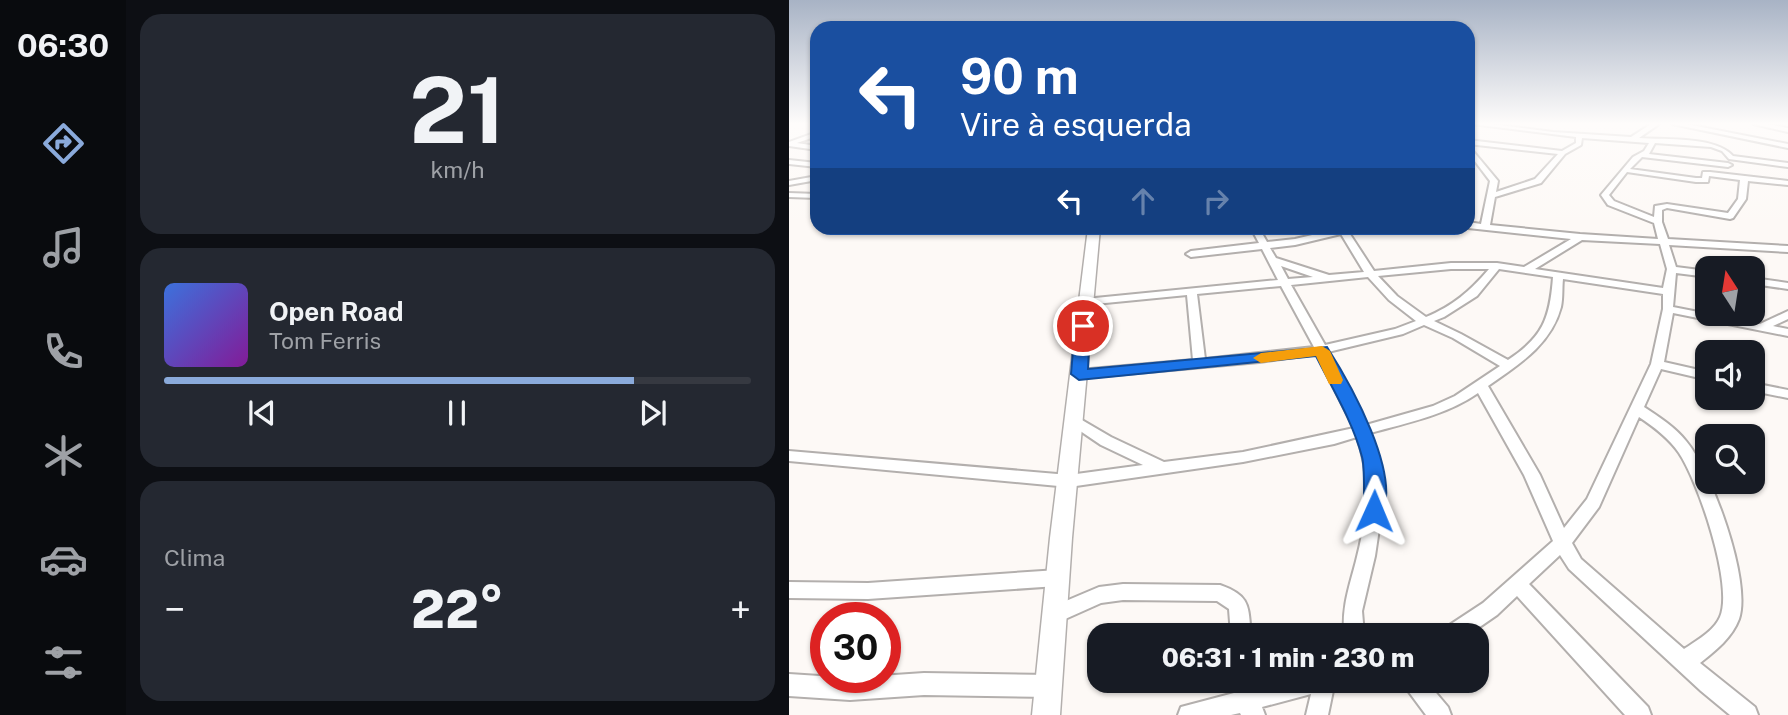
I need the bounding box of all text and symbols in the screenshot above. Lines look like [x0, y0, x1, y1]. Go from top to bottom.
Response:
text: 06:30 [17, 27, 109, 64]
text: 90 m [960, 47, 1079, 105]
icon: left [845, 49, 936, 140]
text: 21 [409, 57, 506, 163]
text: Vire à esquerda [960, 106, 1192, 143]
icon: directions [39, 119, 88, 168]
text: km/h [430, 156, 485, 183]
icon: left [1051, 182, 1089, 220]
icon: ahead [1124, 182, 1162, 220]
icon: right [1197, 182, 1235, 220]
icon: music [39, 223, 88, 272]
north arrow [1695, 256, 1765, 326]
map controls [1695, 256, 1765, 494]
text: Open Road [269, 296, 404, 327]
pin [1053, 296, 1113, 356]
icon: arrive [1064, 307, 1102, 345]
icon: phone [39, 327, 88, 376]
text: Tom Ferris [269, 327, 381, 354]
button: sound [1695, 340, 1765, 410]
icon: previous [243, 394, 281, 432]
icon: pause [438, 394, 476, 432]
icon: next [634, 394, 672, 432]
button: search [1695, 424, 1765, 494]
icon: climate [39, 431, 88, 480]
position arrow [1337, 474, 1411, 548]
icon: car [39, 535, 88, 584]
text: Clima [164, 544, 225, 571]
text: 22° [411, 579, 504, 640]
text: − [164, 587, 185, 632]
text: + [730, 587, 751, 632]
speed limit sign: 30 [810, 602, 901, 693]
icon: filters [39, 638, 88, 687]
text: 06:31 · 1 min · 230 m [1162, 642, 1414, 673]

